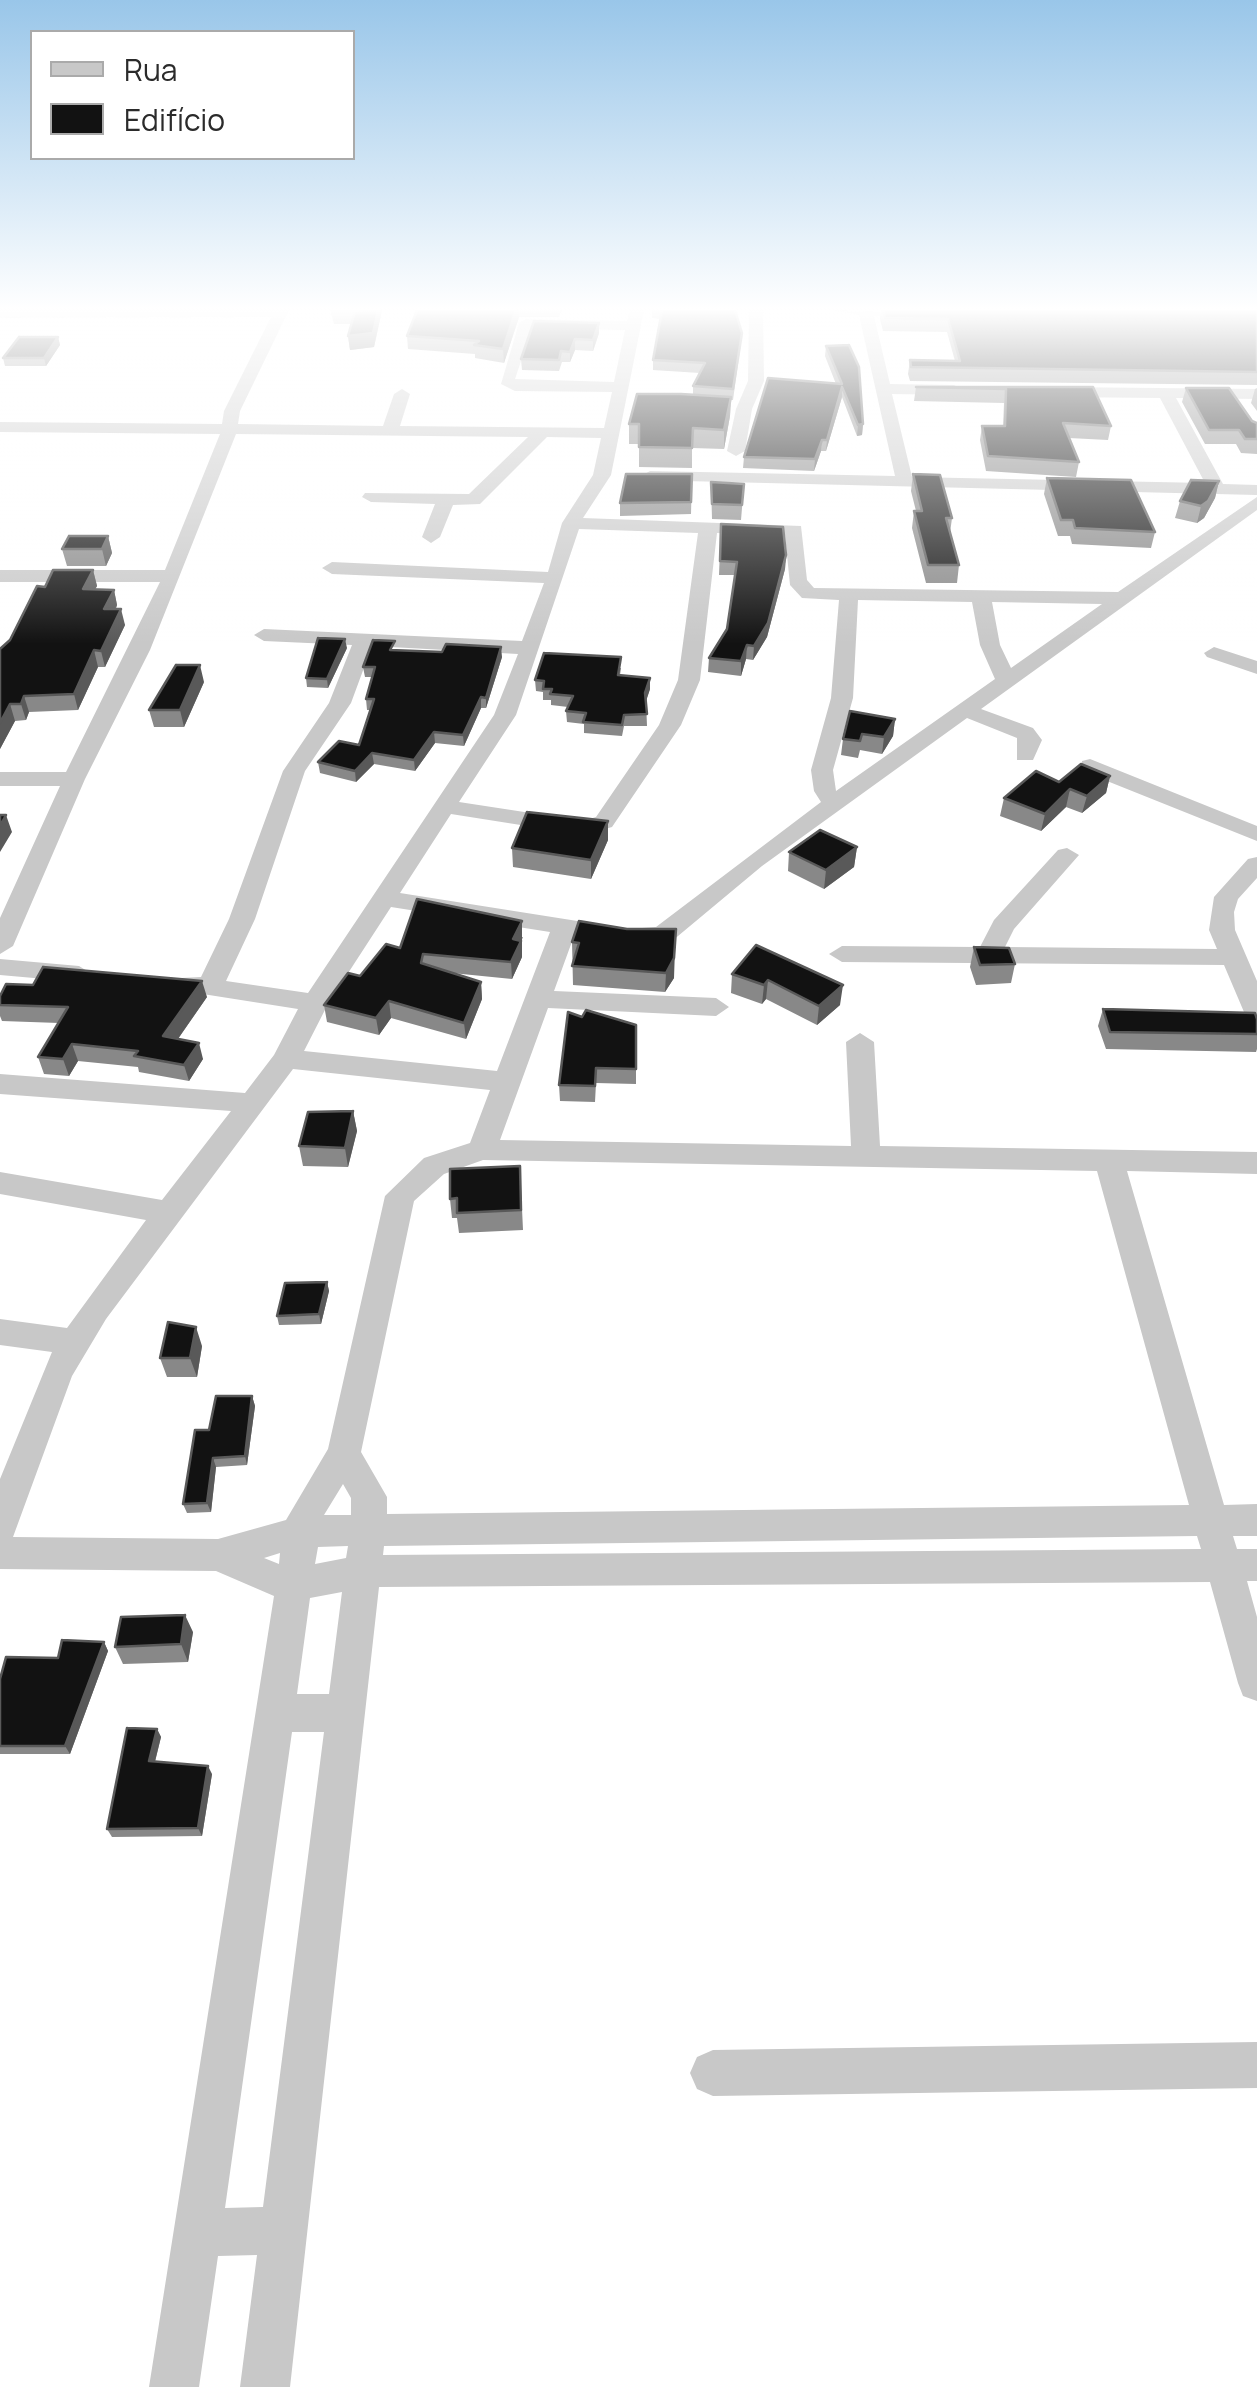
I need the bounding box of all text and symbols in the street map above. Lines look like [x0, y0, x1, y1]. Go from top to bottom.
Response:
legend [30, 30, 355, 160]
text: Rua [124, 49, 177, 90]
text: Edifício [124, 99, 225, 140]

